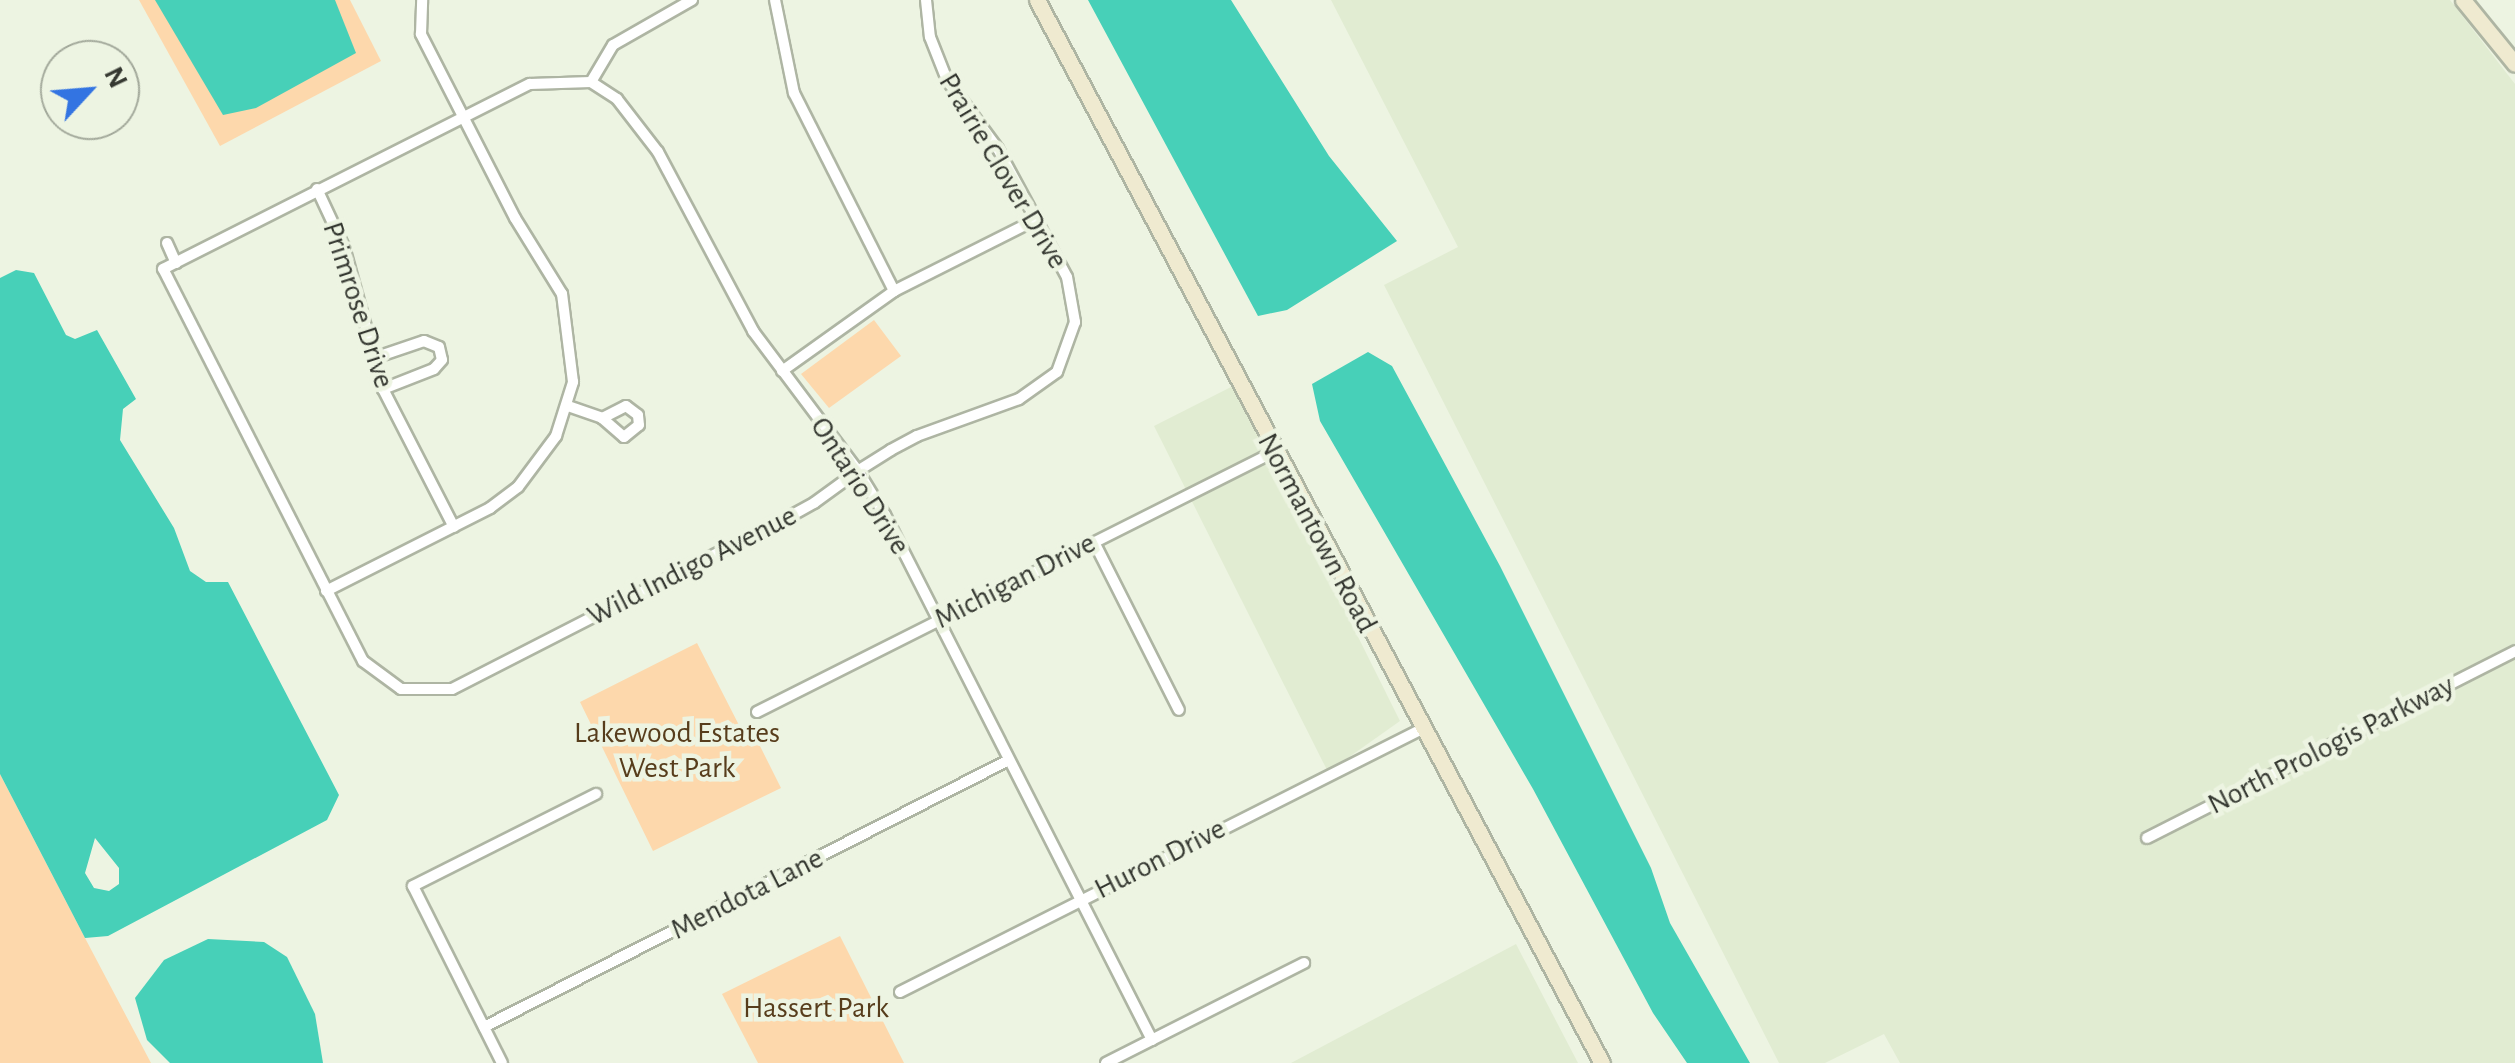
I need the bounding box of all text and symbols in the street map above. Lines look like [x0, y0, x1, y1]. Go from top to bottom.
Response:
north arrow [40, 40, 140, 140]
text: N [98, 63, 132, 93]
street label: Prairie Clover Drive [930, 67, 1076, 275]
street label: Primrose Drive [314, 217, 402, 393]
street label: Ontario Drive [802, 410, 918, 562]
street label: Normantown Road [1249, 427, 1385, 639]
street label: Wild Indigo Avenue [581, 498, 803, 634]
street label: Michigan Drive [928, 525, 1102, 637]
street label: North Prologis Parkway [2202, 667, 2460, 823]
park label: Lakewood Estates West Park [574, 715, 780, 786]
street label: Huron Drive [1089, 811, 1231, 907]
street label: Mendota Lane [665, 840, 829, 948]
park label: Hassert Park [743, 990, 889, 1026]

